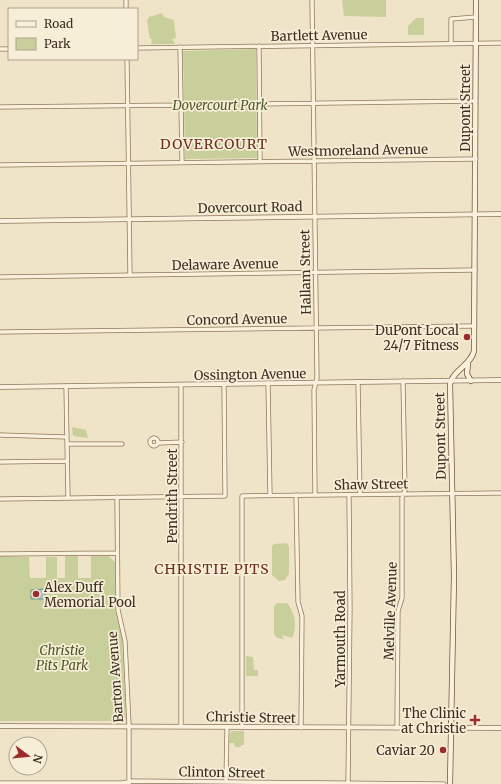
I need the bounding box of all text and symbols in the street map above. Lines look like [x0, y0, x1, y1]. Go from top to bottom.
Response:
legend [8, 8, 138, 60]
text: Road [44, 16, 73, 31]
street label: Bartlett Avenue [271, 26, 368, 45]
text: Park [44, 36, 71, 51]
street label: Dupont Street [457, 64, 474, 152]
park label: Dovercourt Park [171, 97, 268, 114]
district label: DOVERCOURT [160, 135, 268, 153]
street label: Westmoreland Avenue [287, 141, 428, 160]
street label: Dovercourt Road [197, 198, 303, 217]
street label: Hallam Street [296, 229, 315, 315]
street label: Delaware Avenue [172, 255, 279, 274]
street label: Concord Avenue [187, 310, 288, 329]
place label: DuPont Local 24/7 Fitness [375, 322, 459, 354]
marker: DuPont Local 24/7 Fitness [462, 332, 472, 342]
street label: Ossington Avenue [194, 365, 307, 384]
street label: Dupont Street [431, 392, 450, 480]
street label: Pendrith Street [164, 448, 181, 544]
street label: Shaw Street [334, 475, 408, 494]
district label: CHRISTIE PITS [154, 560, 270, 578]
street label: Melville Avenue [380, 561, 401, 661]
place label: Alex Duff Memorial Pool [43, 579, 136, 611]
marker: Alex Duff Memorial Pool [31, 589, 41, 599]
street label: Yarmouth Road [332, 590, 349, 689]
street label: Barton Avenue [104, 630, 127, 723]
park label: Christie Pits Park [36, 642, 88, 674]
place label: The Clinic at Christie [401, 705, 466, 737]
street label: Christie Street [206, 708, 296, 727]
marker: The Clinic at Christie [469, 714, 481, 726]
north arrow [8, 736, 48, 776]
place label: Caviar 20 [376, 742, 435, 759]
marker: Caviar 20 [438, 745, 448, 755]
text: N [30, 753, 46, 765]
street label: Clinton Street [179, 763, 265, 782]

